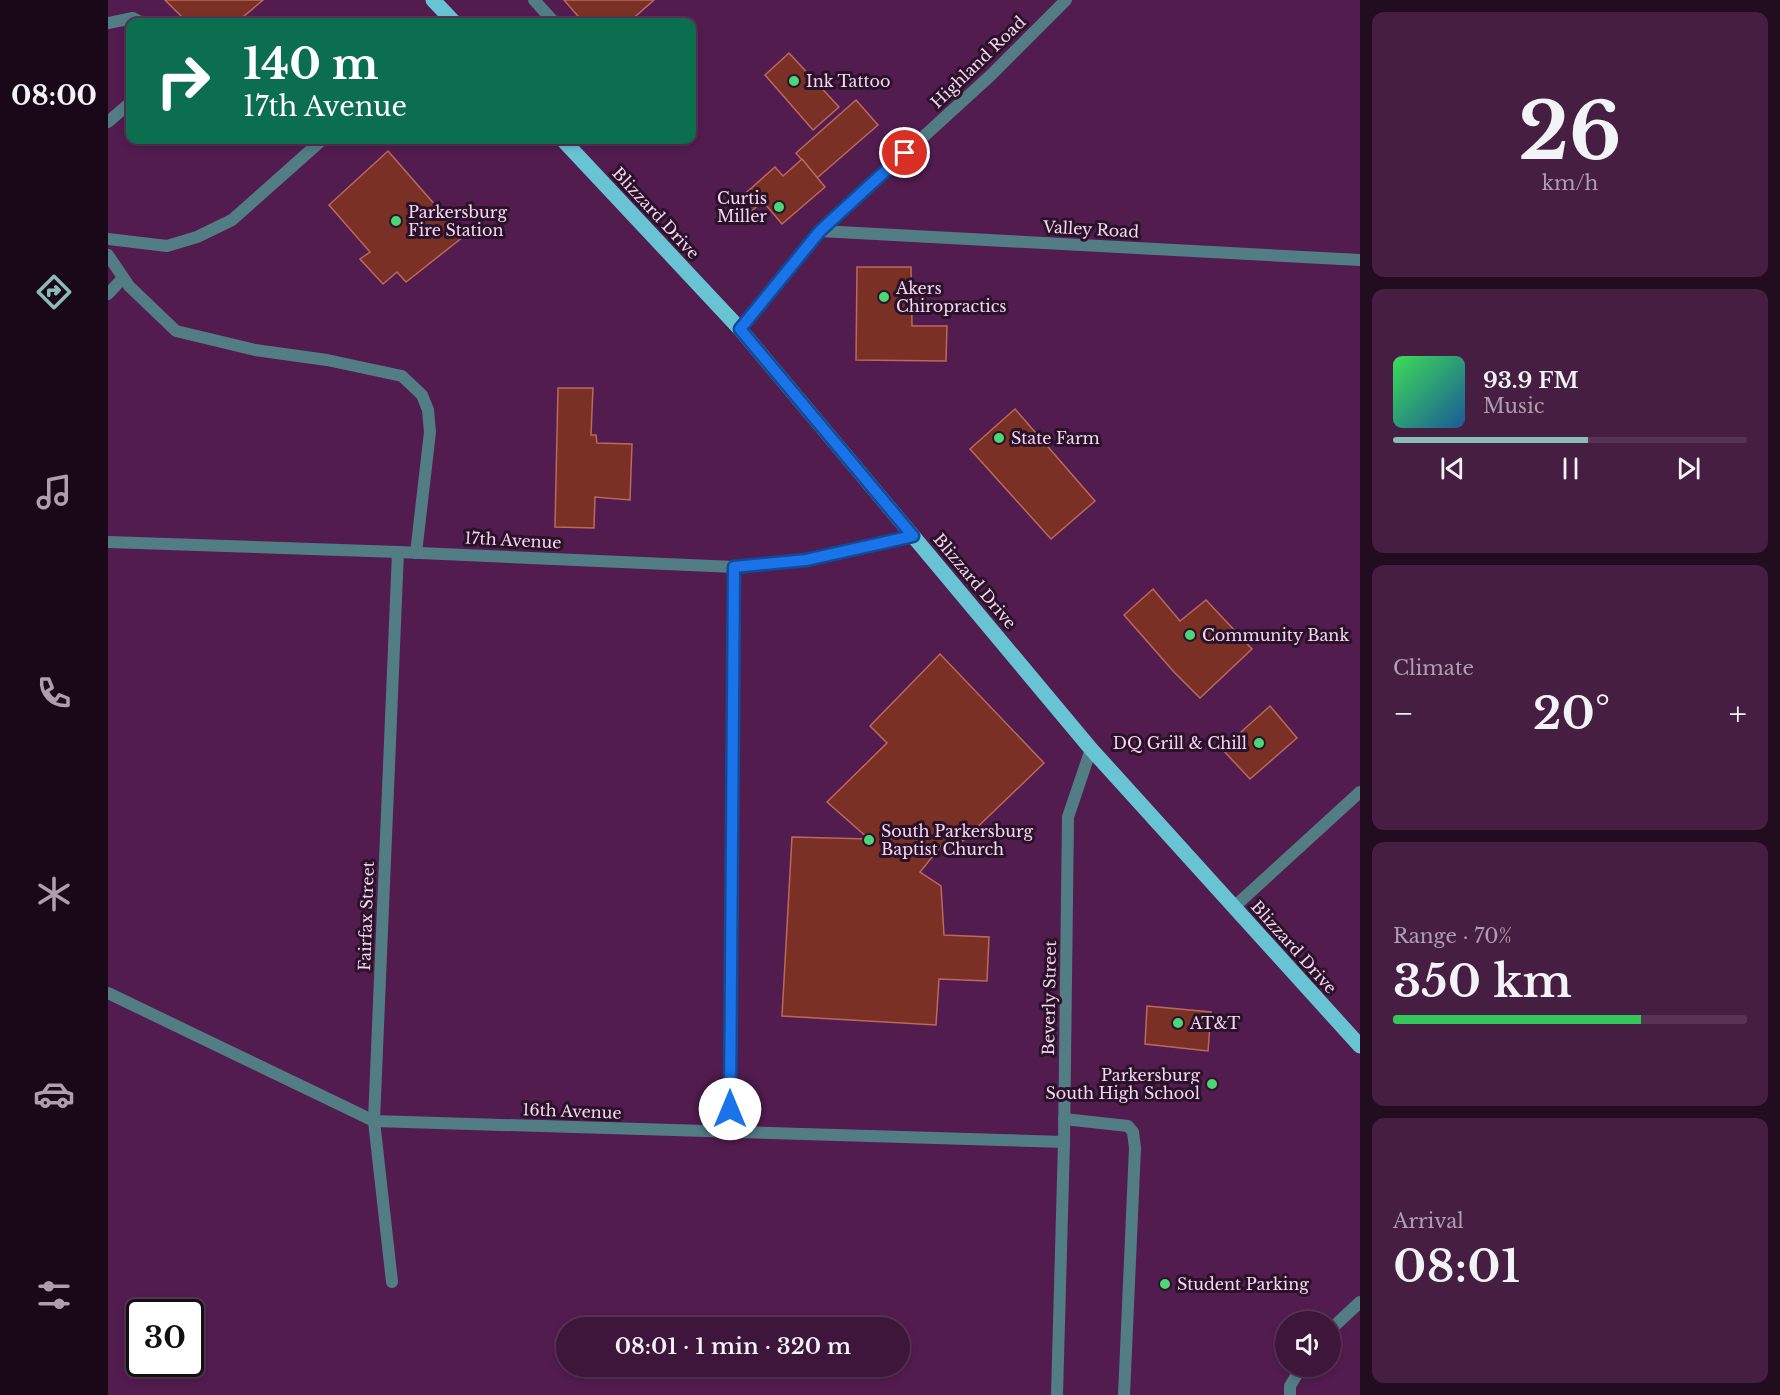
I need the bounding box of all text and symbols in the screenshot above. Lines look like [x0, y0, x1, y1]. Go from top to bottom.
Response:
street label: Highland Road [926, 12, 1030, 112]
text: 140 m [243, 38, 379, 90]
icon: right [144, 42, 222, 120]
place label: Ink Tattoo [806, 71, 890, 91]
marker: Ink Tattoo [787, 74, 801, 88]
text: 08:00 [11, 79, 97, 112]
text: 26 [1518, 83, 1622, 180]
text: 17th Avenue [243, 90, 407, 123]
pin [879, 127, 930, 178]
icon: arrive [888, 136, 921, 169]
street label: Blizzard Drive [608, 163, 704, 263]
text: km/h [1542, 171, 1598, 195]
place label: Curtis Miller [717, 188, 767, 226]
marker: Curtis Miller [772, 200, 786, 214]
place label: Parkersburg Fire Station [408, 202, 507, 240]
marker: Parkersburg Fire Station [389, 214, 403, 228]
street label: Valley Road [1041, 216, 1140, 242]
icon: directions [33, 271, 75, 313]
place label: Akers Chiropractics [895, 278, 1007, 316]
marker: Akers Chiropractics [877, 290, 891, 304]
text: 93.9 FM [1483, 367, 1579, 394]
text: Music [1483, 394, 1544, 418]
place label: State Farm [1011, 428, 1100, 448]
marker: State Farm [992, 431, 1006, 445]
icon: previous [1436, 452, 1469, 485]
icon: pause [1554, 452, 1587, 485]
icon: next [1672, 452, 1705, 485]
icon: music [33, 471, 75, 513]
street label: 17th Avenue [464, 527, 562, 553]
street label: Blizzard Drive [929, 529, 1021, 633]
place label: Community Bank [1202, 625, 1349, 645]
marker: Community Bank [1183, 628, 1197, 642]
text: Climate [1393, 656, 1474, 680]
icon: phone [33, 672, 75, 714]
text: 20° [1533, 685, 1610, 741]
text: − [1393, 693, 1414, 734]
text: + [1729, 693, 1747, 734]
place label: DQ Grill & Chill [1113, 733, 1247, 753]
marker: DQ Grill & Chill [1252, 736, 1266, 750]
place label: South Parkersburg Baptist Church [881, 821, 1034, 859]
marker: South Parkersburg Baptist Church [862, 833, 876, 847]
street label: Fairfax Street [354, 861, 378, 971]
icon: climate [33, 873, 75, 915]
street label: Blizzard Drive [1247, 896, 1341, 998]
text: Range · 70% [1393, 924, 1512, 948]
street label: Beverly Street [1038, 940, 1060, 1056]
text: 350 km [1393, 953, 1572, 1009]
place label: AT&T [1189, 1013, 1240, 1033]
marker: AT&T [1171, 1016, 1185, 1030]
place label: Parkersburg South High School [1045, 1065, 1200, 1103]
icon: car [33, 1073, 75, 1115]
position arrow [698, 1077, 762, 1141]
marker: Parkersburg South High School [1205, 1077, 1219, 1091]
street label: 16th Avenue [522, 1099, 622, 1123]
text: Arrival [1393, 1209, 1464, 1233]
text: 08:01 [1393, 1238, 1521, 1294]
icon: filters [33, 1274, 75, 1316]
place label: Student Parking [1177, 1274, 1309, 1294]
marker: Student Parking [1158, 1277, 1172, 1291]
speed limit sign: 30 [126, 1299, 204, 1377]
map controls [1275, 1311, 1341, 1377]
button: sound [1275, 1311, 1341, 1377]
text: 08:01 · 1 min · 320 m [615, 1333, 851, 1360]

